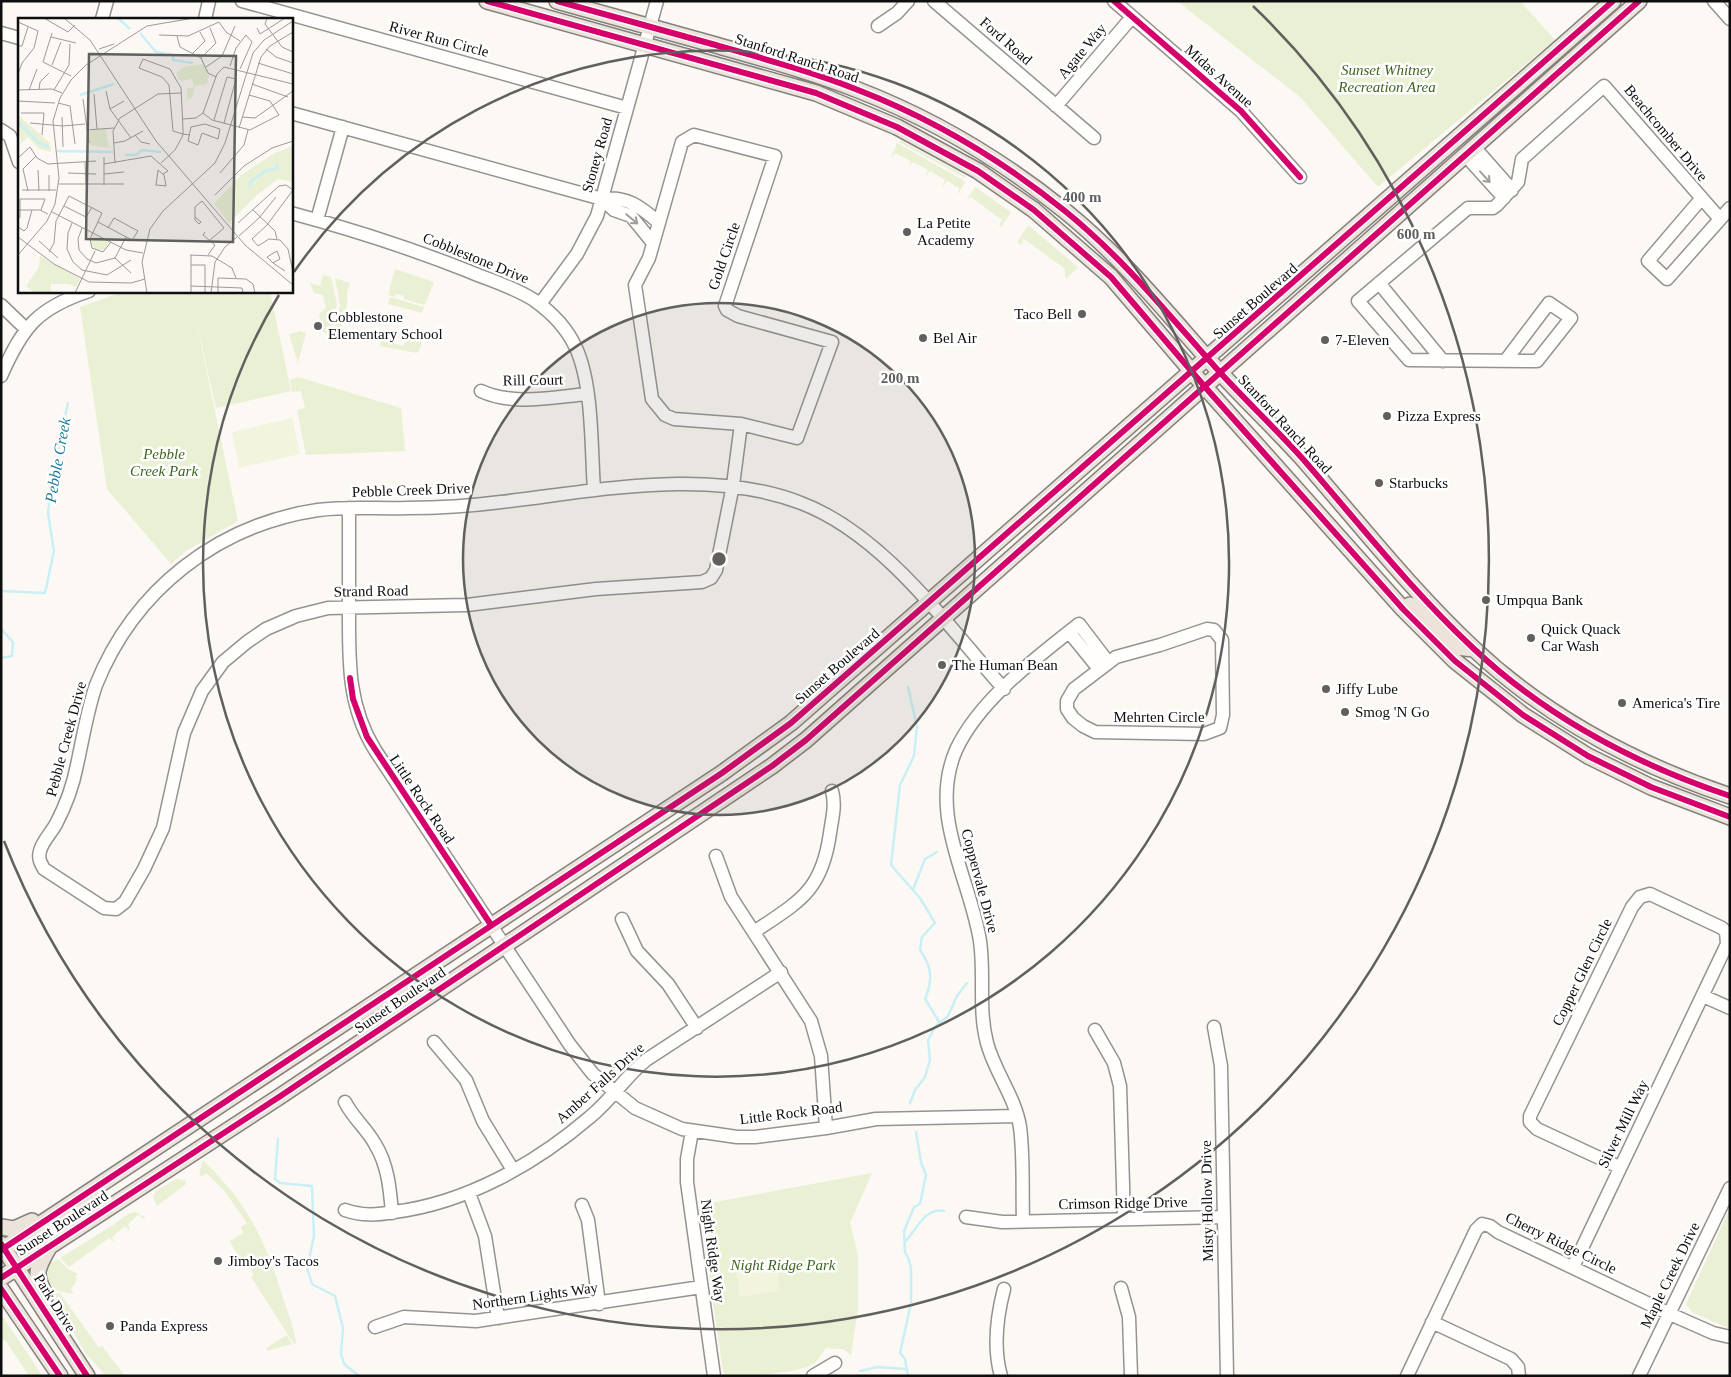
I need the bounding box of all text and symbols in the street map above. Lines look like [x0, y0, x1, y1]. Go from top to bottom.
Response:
street label: Ford Road [977, 14, 1036, 68]
inset map [18, 18, 292, 292]
street label: River Run Circle [387, 18, 491, 60]
street label: Agate Way [1055, 20, 1110, 82]
street label: Stanford Ranch Road [733, 30, 861, 86]
street label: Midas Avenue [1182, 41, 1257, 111]
park label: Sunset Whitney Recreation Area [1337, 62, 1436, 95]
street label: Beachcomber Drive [1621, 82, 1711, 185]
street label: Stoney Road [579, 115, 615, 194]
one-way arrow [1479, 171, 1491, 184]
text: 400 m [1063, 189, 1102, 205]
one-way arrow [626, 213, 639, 224]
place label: La Petite Academy [917, 215, 975, 248]
street label: Gold Circle [705, 220, 743, 292]
marker: La Petite Academy [901, 226, 913, 238]
text: 600 m [1397, 226, 1436, 242]
street label: Cobblestone Drive [421, 229, 532, 287]
street label: Sunset Boulevard [1210, 260, 1301, 342]
place label: Taco Bell [1014, 306, 1072, 322]
marker: Taco Bell [1076, 308, 1088, 320]
place label: Cobblestone Elementary School [328, 309, 443, 342]
marker: Cobblestone Elementary School [312, 320, 324, 332]
place label: Bel Air [933, 330, 977, 346]
marker: Bel Air [917, 332, 929, 344]
place label: 7-Eleven [1335, 332, 1390, 348]
marker: 7-Eleven [1319, 334, 1331, 346]
text: 200 m [881, 370, 920, 386]
street label: Rill Court [503, 371, 564, 389]
street label: Stanford Ranch Road [1235, 371, 1335, 477]
place label: Pizza Express [1397, 408, 1481, 424]
marker: Pizza Express [1381, 410, 1393, 422]
water label: Pebble Creek [41, 415, 73, 505]
park label: Pebble Creek Park [130, 446, 198, 479]
place label: Starbucks [1389, 475, 1448, 491]
marker: Starbucks [1373, 477, 1385, 489]
street label: Pebble Creek Drive [352, 480, 471, 500]
centre of rings [710, 550, 728, 568]
street label: Strand Road [334, 582, 409, 600]
place label: Umpqua Bank [1496, 592, 1584, 608]
marker: Umpqua Bank [1480, 594, 1492, 606]
place label: Quick Quack Car Wash [1541, 621, 1621, 654]
street label: Sunset Boulevard [792, 625, 883, 707]
marker: Quick Quack Car Wash [1525, 632, 1537, 644]
place label: The Human Bean [952, 657, 1058, 673]
marker: The Human Bean [936, 659, 948, 671]
street label: Pebble Creek Drive [43, 679, 89, 798]
place label: Jiffy Lube [1336, 681, 1398, 697]
marker: Jiffy Lube [1320, 683, 1332, 695]
place label: America's Tire [1632, 695, 1720, 711]
marker: America's Tire [1616, 697, 1628, 709]
place label: Smog 'N Go [1355, 704, 1429, 720]
marker: Smog 'N Go [1339, 706, 1351, 718]
street label: Mehrten Circle [1113, 709, 1205, 725]
street label: Little Rock Road [386, 752, 458, 847]
street label: Coppervale Drive [958, 827, 1002, 935]
street label: Copper Glen Circle [1549, 915, 1615, 1028]
street label: Sunset Boulevard [351, 963, 449, 1036]
street label: Amber Falls Drive [553, 1039, 647, 1127]
street label: Silver Mill Way [1595, 1077, 1651, 1171]
street label: Little Rock Road [739, 1099, 844, 1127]
street label: Misty Hollow Drive [1198, 1140, 1216, 1262]
street label: Sunset Boulevard [13, 1187, 111, 1259]
street label: Crimson Ridge Drive [1058, 1194, 1188, 1212]
street label: Night Ridge Way [698, 1198, 728, 1304]
street label: Cherry Ridge Circle [1503, 1209, 1619, 1277]
street label: Maple Creek Drive [1637, 1219, 1703, 1331]
place label: Jimboy's Tacos [228, 1253, 319, 1269]
marker: Jimboy's Tacos [212, 1255, 224, 1267]
park label: Night Ridge Park [730, 1257, 836, 1273]
street label: Park Drive [31, 1271, 79, 1335]
street label: Northern Lights Way [471, 1279, 599, 1313]
place label: Panda Express [120, 1318, 208, 1334]
marker: Panda Express [104, 1320, 116, 1332]

